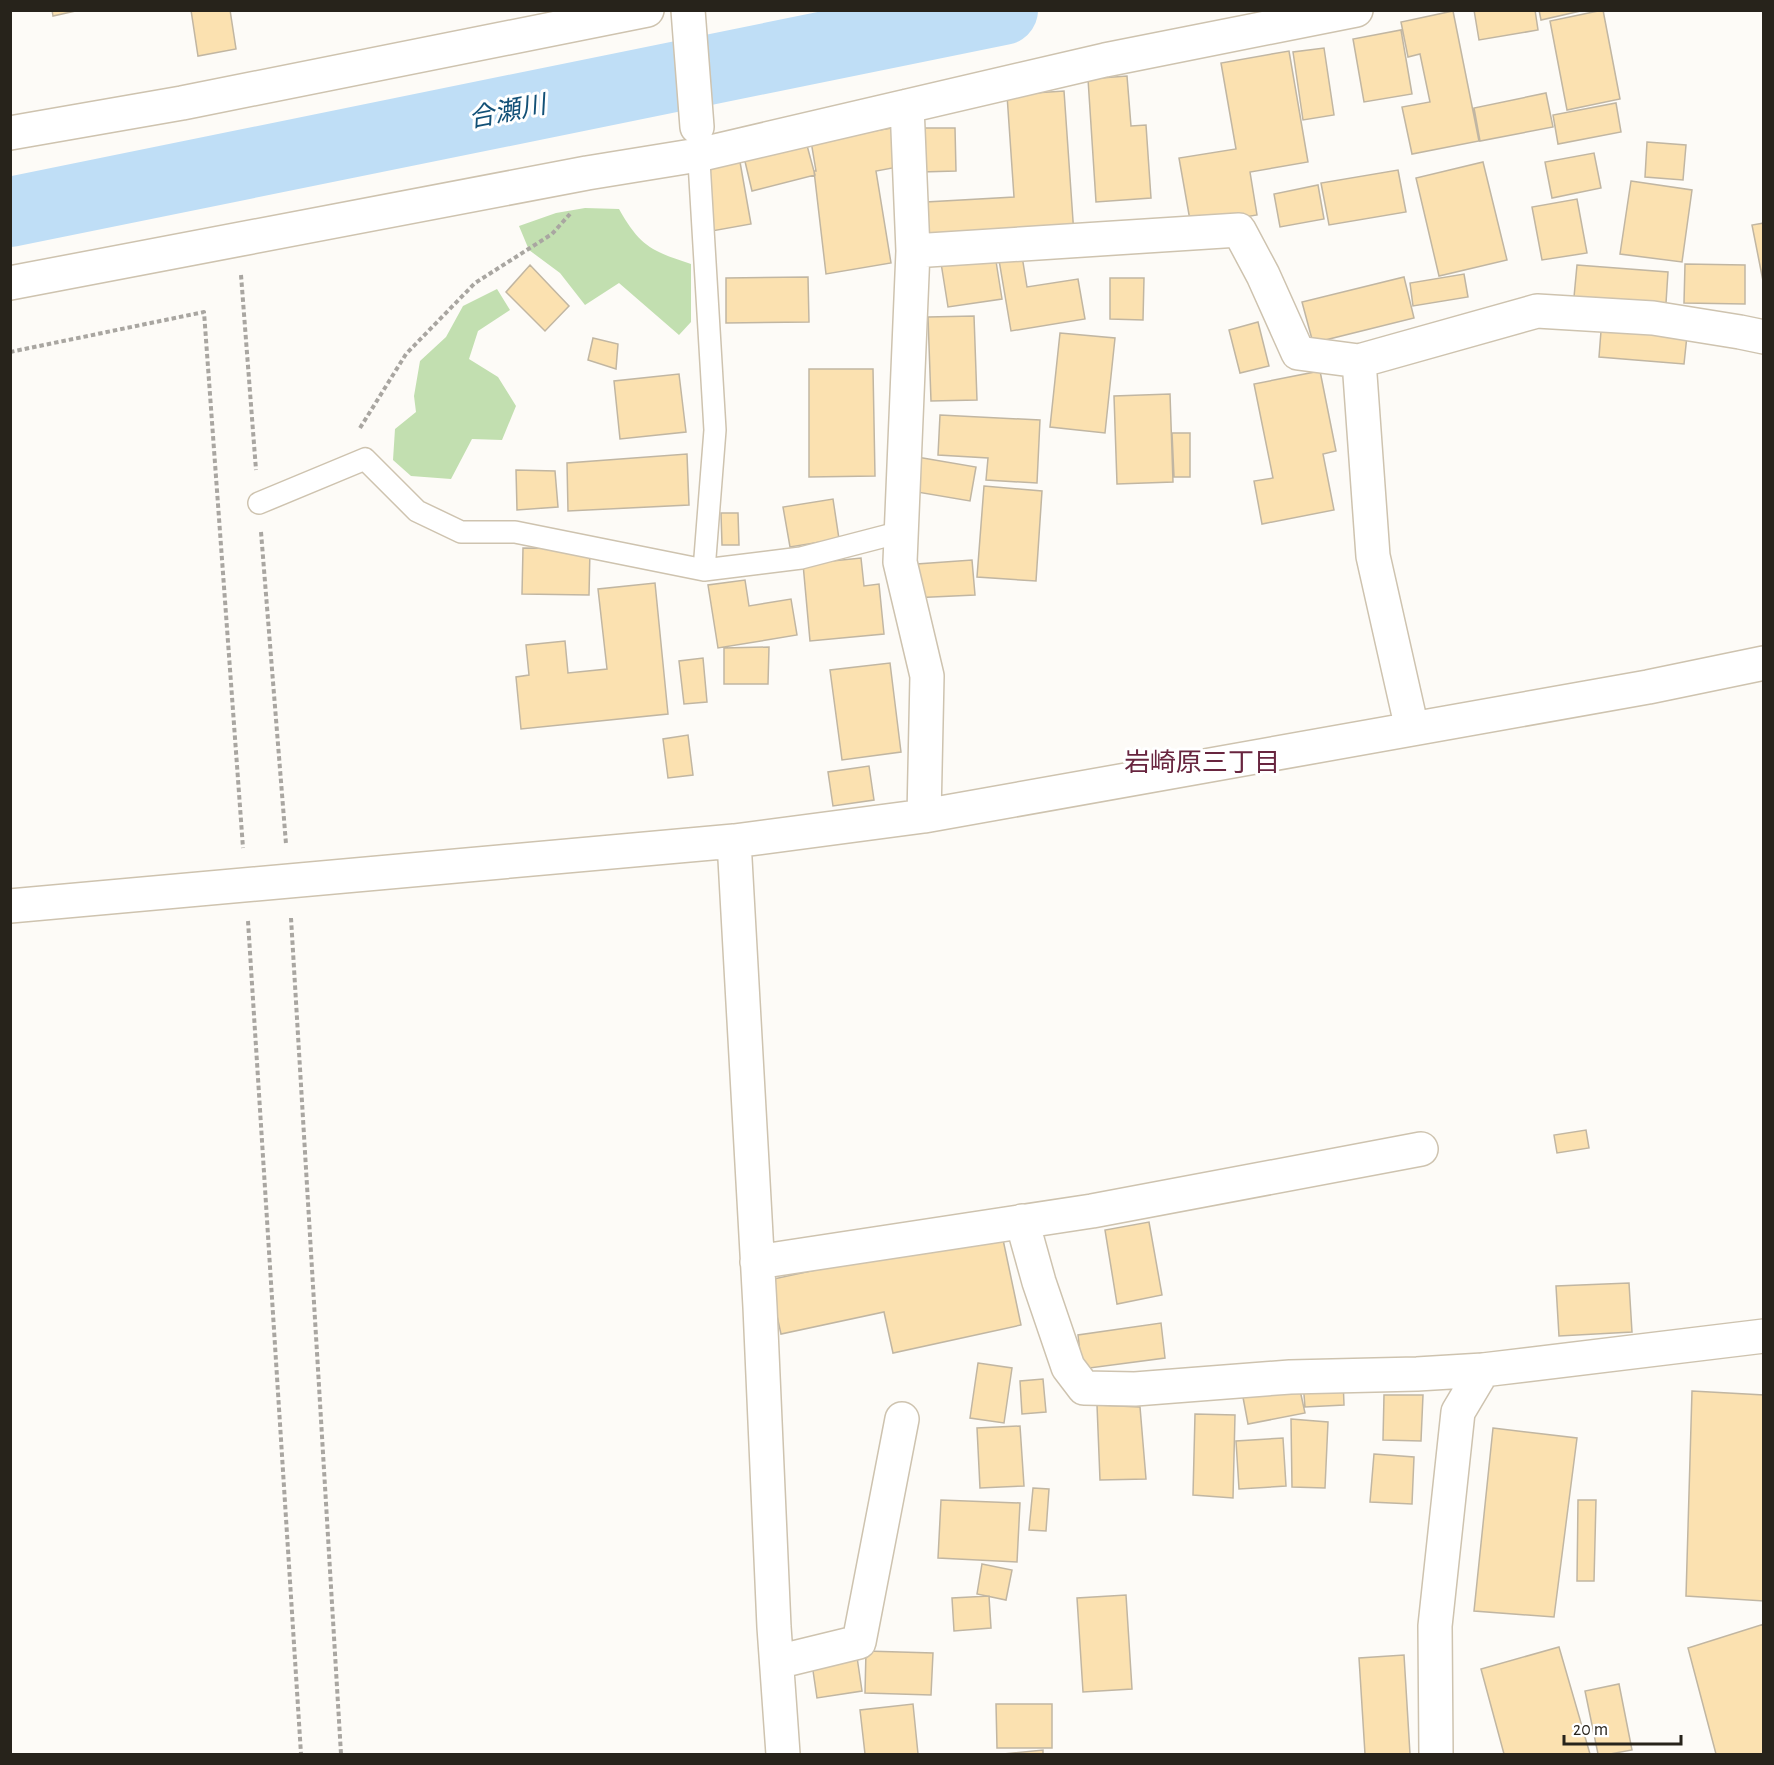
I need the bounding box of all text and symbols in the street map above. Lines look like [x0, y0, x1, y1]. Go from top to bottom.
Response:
water label: 合瀬川 [466, 90, 551, 132]
district label: 岩崎原三丁目 [1124, 749, 1280, 776]
scale bar [1564, 1708, 1681, 1746]
text: 20 m [1573, 1721, 1608, 1739]

